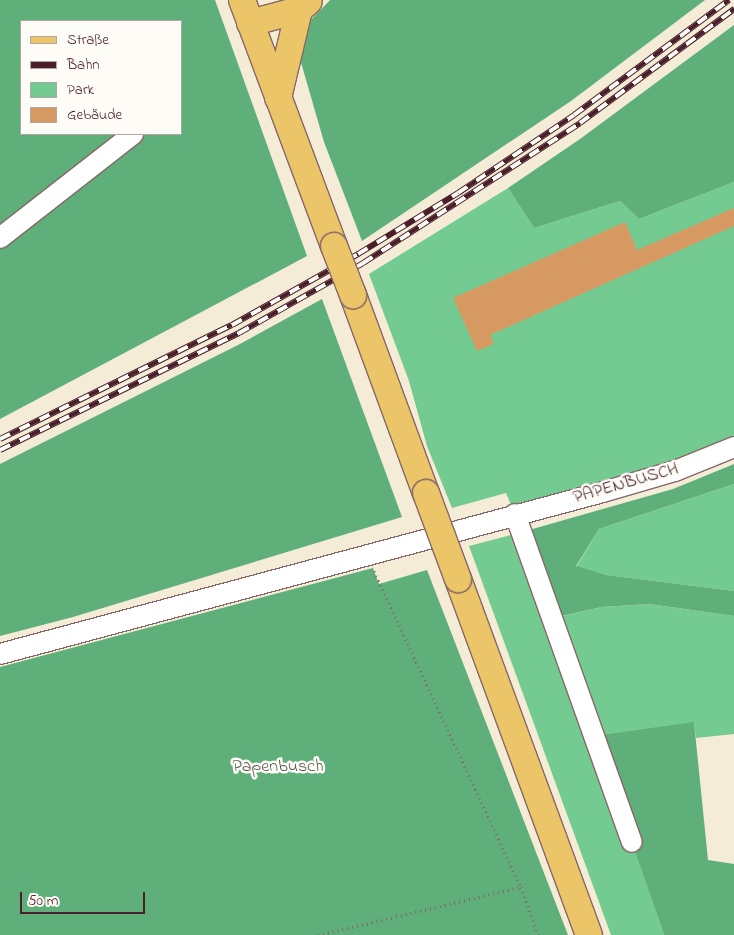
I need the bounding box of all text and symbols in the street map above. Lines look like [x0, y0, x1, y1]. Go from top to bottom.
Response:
legend [20, 20, 182, 135]
text: Straße [67, 29, 109, 51]
text: Bahn [67, 54, 100, 76]
text: Park [67, 79, 94, 101]
text: Gebäude [67, 104, 122, 126]
street label: PAPENBUSCH [571, 459, 681, 509]
park label: Papenbusch [232, 756, 324, 778]
scale bar [22, 882, 148, 914]
text: 50 m [28, 890, 58, 912]

